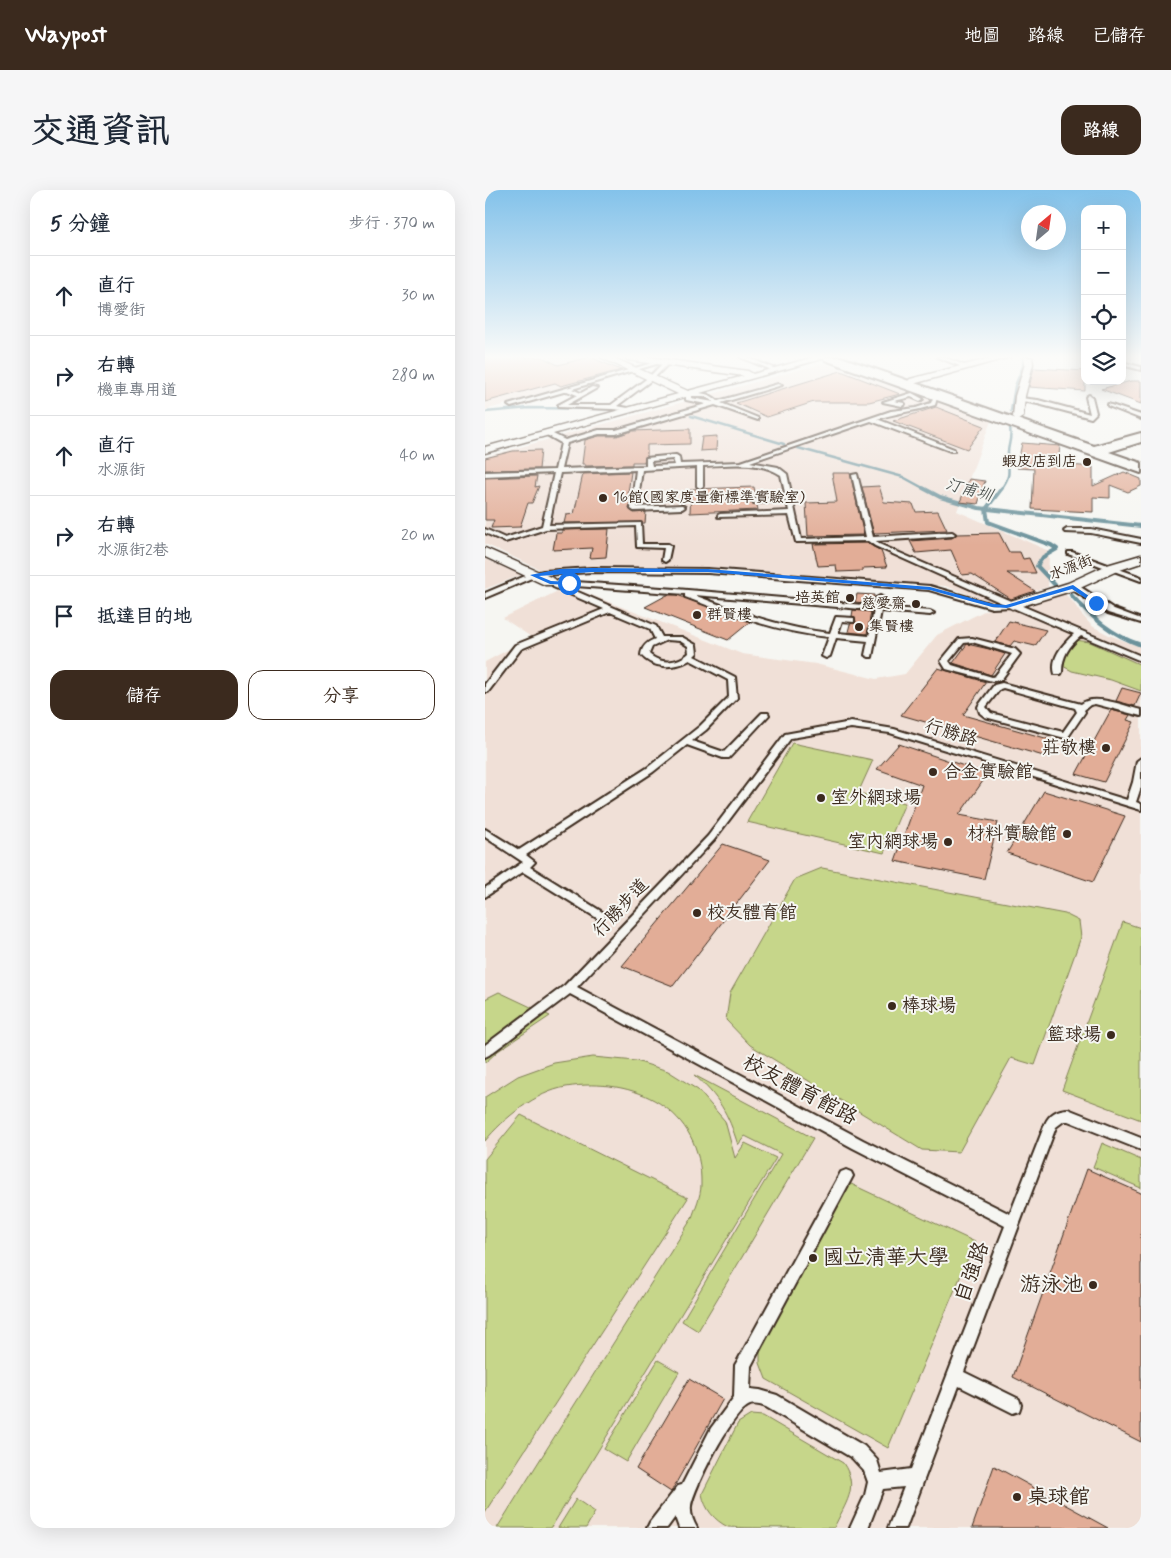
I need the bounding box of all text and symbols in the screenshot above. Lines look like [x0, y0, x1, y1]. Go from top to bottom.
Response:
text: Waypost [25, 20, 107, 51]
text: 地圖 [964, 24, 1000, 48]
text: 路線 [1028, 24, 1064, 48]
text: 已儲存 [1092, 24, 1146, 48]
button: 路線 [1061, 105, 1141, 155]
text: 交通資訊 [30, 109, 170, 155]
north arrow [1021, 205, 1066, 250]
map controls [1081, 205, 1126, 385]
button: + [1081, 205, 1126, 250]
text: 5 分鐘 [50, 210, 110, 238]
text: 步行 · 370 m [349, 213, 435, 234]
button: − [1081, 250, 1126, 295]
text: 直行 [97, 273, 135, 298]
icon: ahead [50, 282, 78, 310]
text: 30 m [402, 285, 435, 306]
button: locate [1081, 295, 1126, 340]
text: 博愛街 [97, 300, 145, 321]
button: layers [1081, 340, 1126, 385]
text: 右轉 [97, 353, 135, 378]
icon: right [50, 362, 78, 390]
text: 280 m [392, 365, 435, 386]
text: 機車專用道 [97, 380, 177, 401]
text: 直行 [97, 433, 135, 458]
icon: ahead [50, 442, 78, 470]
text: 40 m [399, 445, 435, 466]
place label: 蝦皮店到店 [1002, 452, 1077, 472]
marker: 蝦皮店到店 [1081, 456, 1093, 468]
text: 水源街 [97, 460, 145, 481]
water label: 汀甫圳 [943, 474, 997, 507]
place label: 16館(國家度量衡標準實驗室) [613, 488, 805, 508]
marker: 16館(國家度量衡標準實驗室) [597, 492, 609, 504]
text: 右轉 [97, 513, 135, 538]
icon: right [50, 522, 78, 550]
text: 20 m [401, 525, 435, 546]
text: 水源街2巷 [97, 540, 169, 561]
street label: 水源街 [1046, 551, 1096, 585]
route start [558, 572, 581, 595]
place label: 培英館 [795, 588, 840, 608]
marker: 培英館 [844, 592, 856, 604]
route end [1085, 592, 1108, 615]
place label: 慈愛齋 [861, 594, 906, 614]
marker: 慈愛齋 [910, 598, 922, 610]
icon: arrive [50, 602, 78, 630]
text: 抵達目的地 [97, 604, 192, 629]
place label: 群賢樓 [707, 605, 752, 625]
marker: 群賢樓 [691, 609, 703, 621]
place label: 集賢樓 [869, 617, 914, 637]
marker: 集賢樓 [853, 621, 865, 633]
button: 儲存 [50, 670, 238, 720]
button: 分享 [248, 670, 435, 720]
street label: 行勝路 [922, 714, 980, 752]
place label: 莊敬樓 [1042, 736, 1096, 760]
marker: 莊敬樓 [1100, 742, 1112, 754]
place label: 合金實驗館 [943, 760, 1033, 784]
marker: 合金實驗館 [927, 766, 939, 778]
place label: 室外網球場 [831, 786, 921, 810]
marker: 室外網球場 [815, 792, 827, 804]
place label: 材料實驗館 [967, 822, 1057, 846]
marker: 材料實驗館 [1061, 828, 1073, 840]
place label: 室內網球場 [848, 830, 938, 854]
marker: 室內網球場 [942, 836, 954, 848]
street label: 行勝步道 [588, 873, 654, 943]
place label: 校友體育館 [707, 901, 797, 925]
marker: 校友體育館 [691, 907, 703, 919]
place label: 棒球場 [902, 994, 956, 1018]
marker: 棒球場 [886, 1000, 898, 1012]
place label: 籃球場 [1047, 1023, 1101, 1047]
marker: 籃球場 [1105, 1029, 1117, 1041]
street label: 校友體育館路 [738, 1048, 862, 1132]
street label: 自強路 [948, 1238, 996, 1306]
place label: 國立清華大學 [823, 1244, 949, 1272]
marker: 國立清華大學 [807, 1252, 819, 1264]
place label: 游泳池 [1020, 1271, 1083, 1299]
marker: 游泳池 [1087, 1279, 1099, 1291]
place label: 桌球館 [1027, 1483, 1090, 1511]
marker: 桌球館 [1011, 1491, 1023, 1503]

